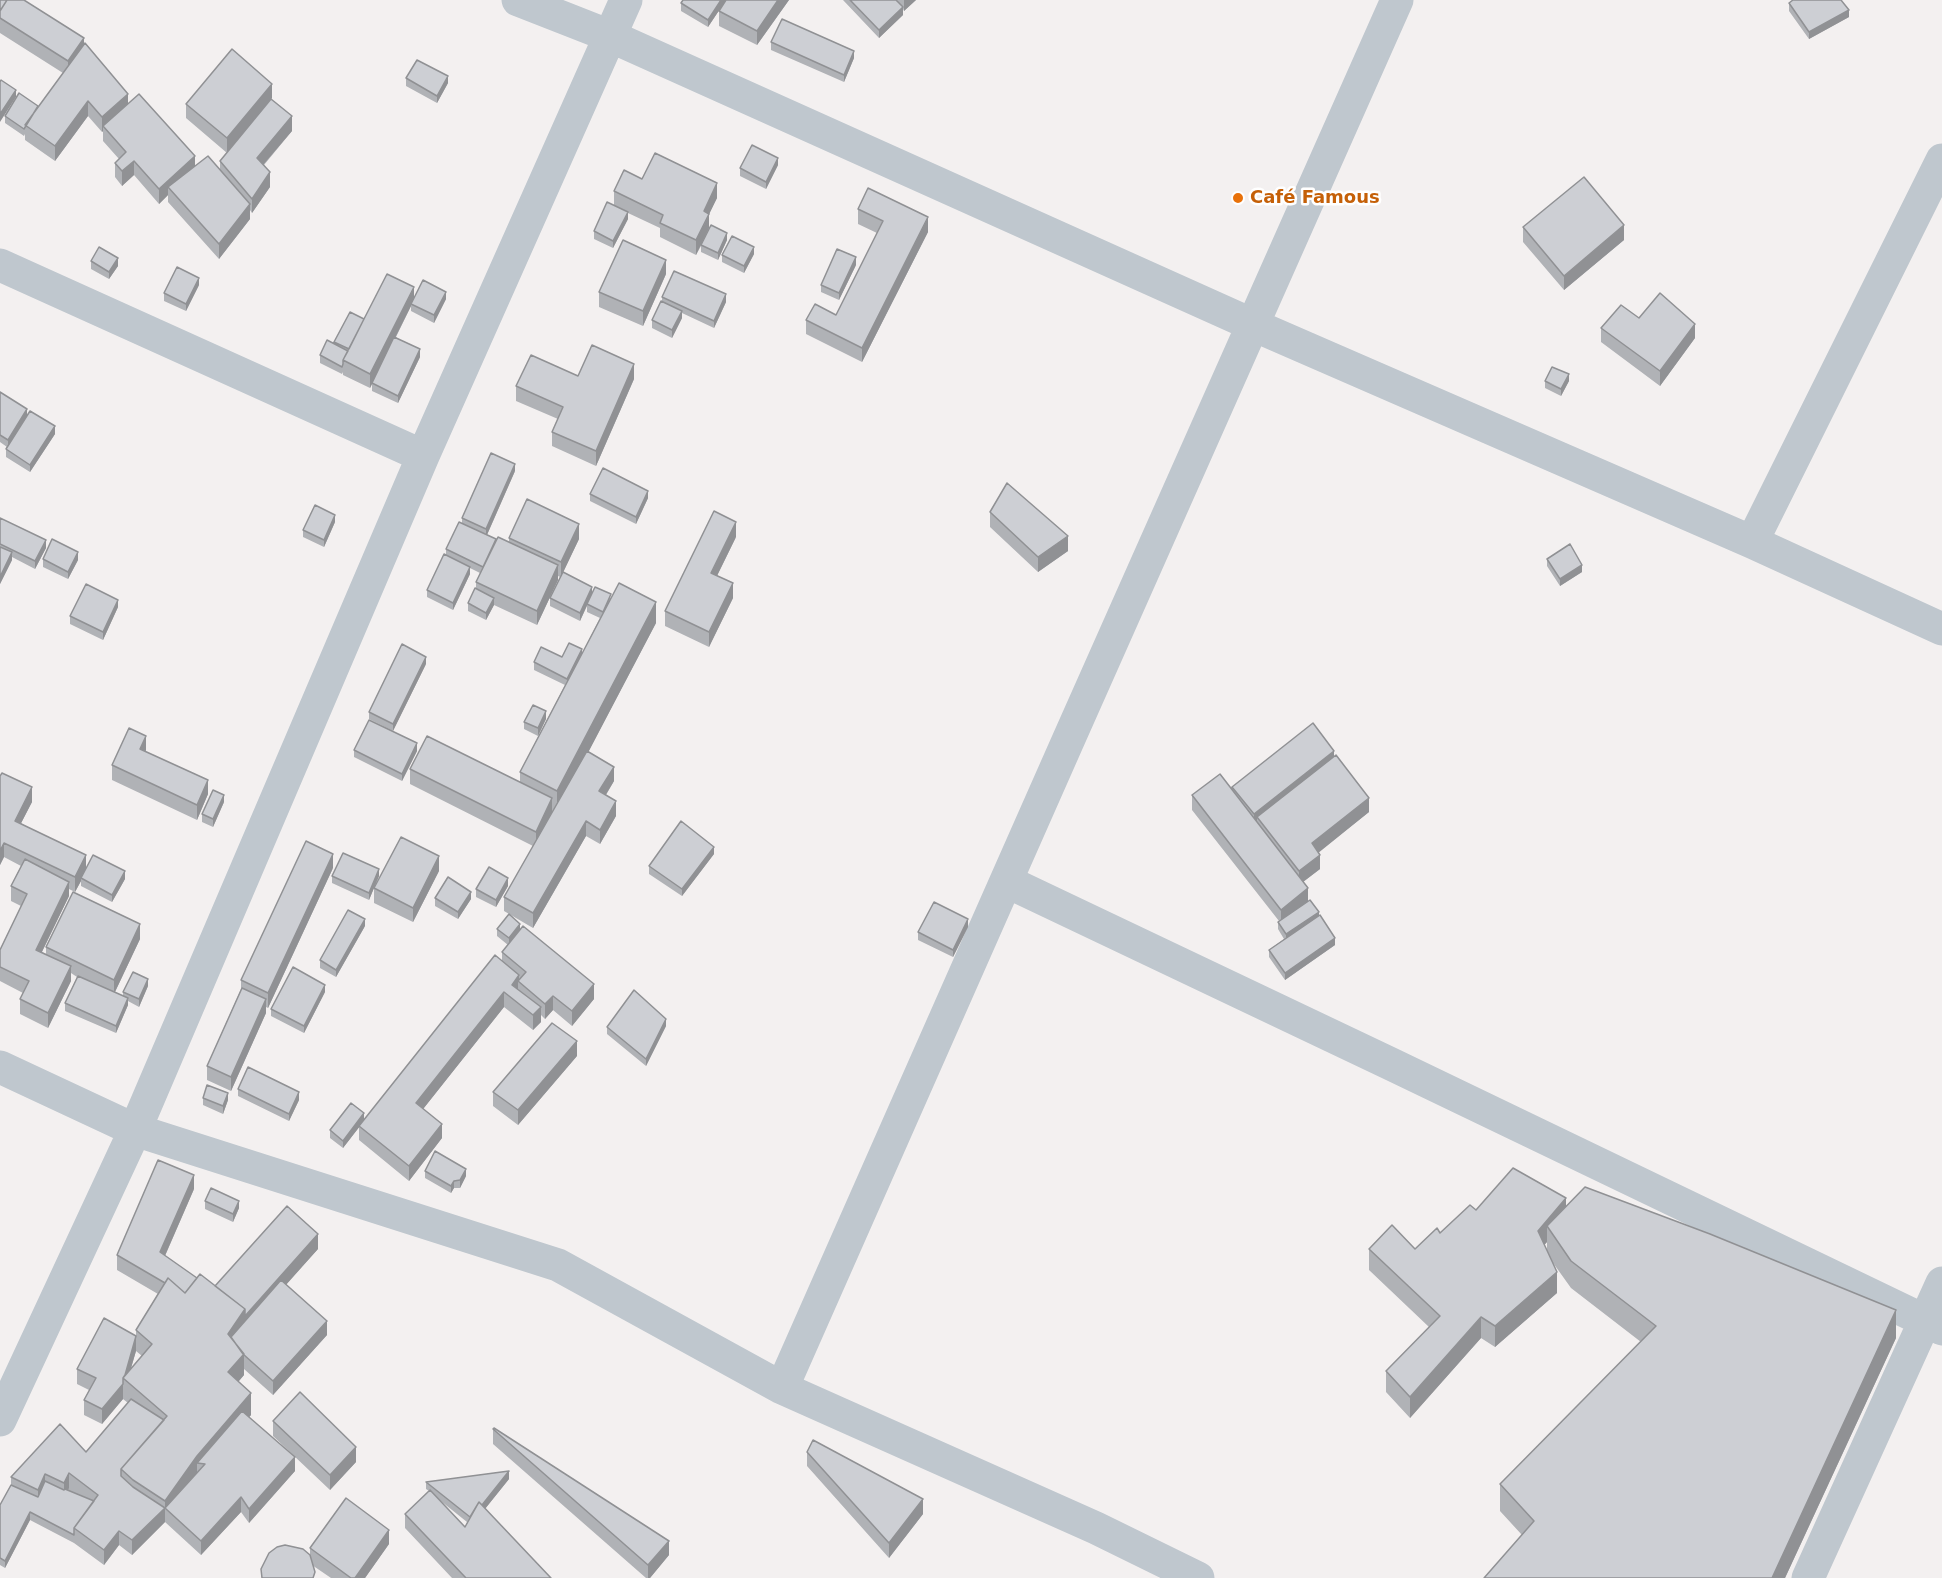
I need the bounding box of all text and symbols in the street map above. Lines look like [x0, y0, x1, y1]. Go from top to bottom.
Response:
place label: Café Famous [1250, 187, 1380, 209]
marker: Café Famous [1231, 191, 1245, 205]

